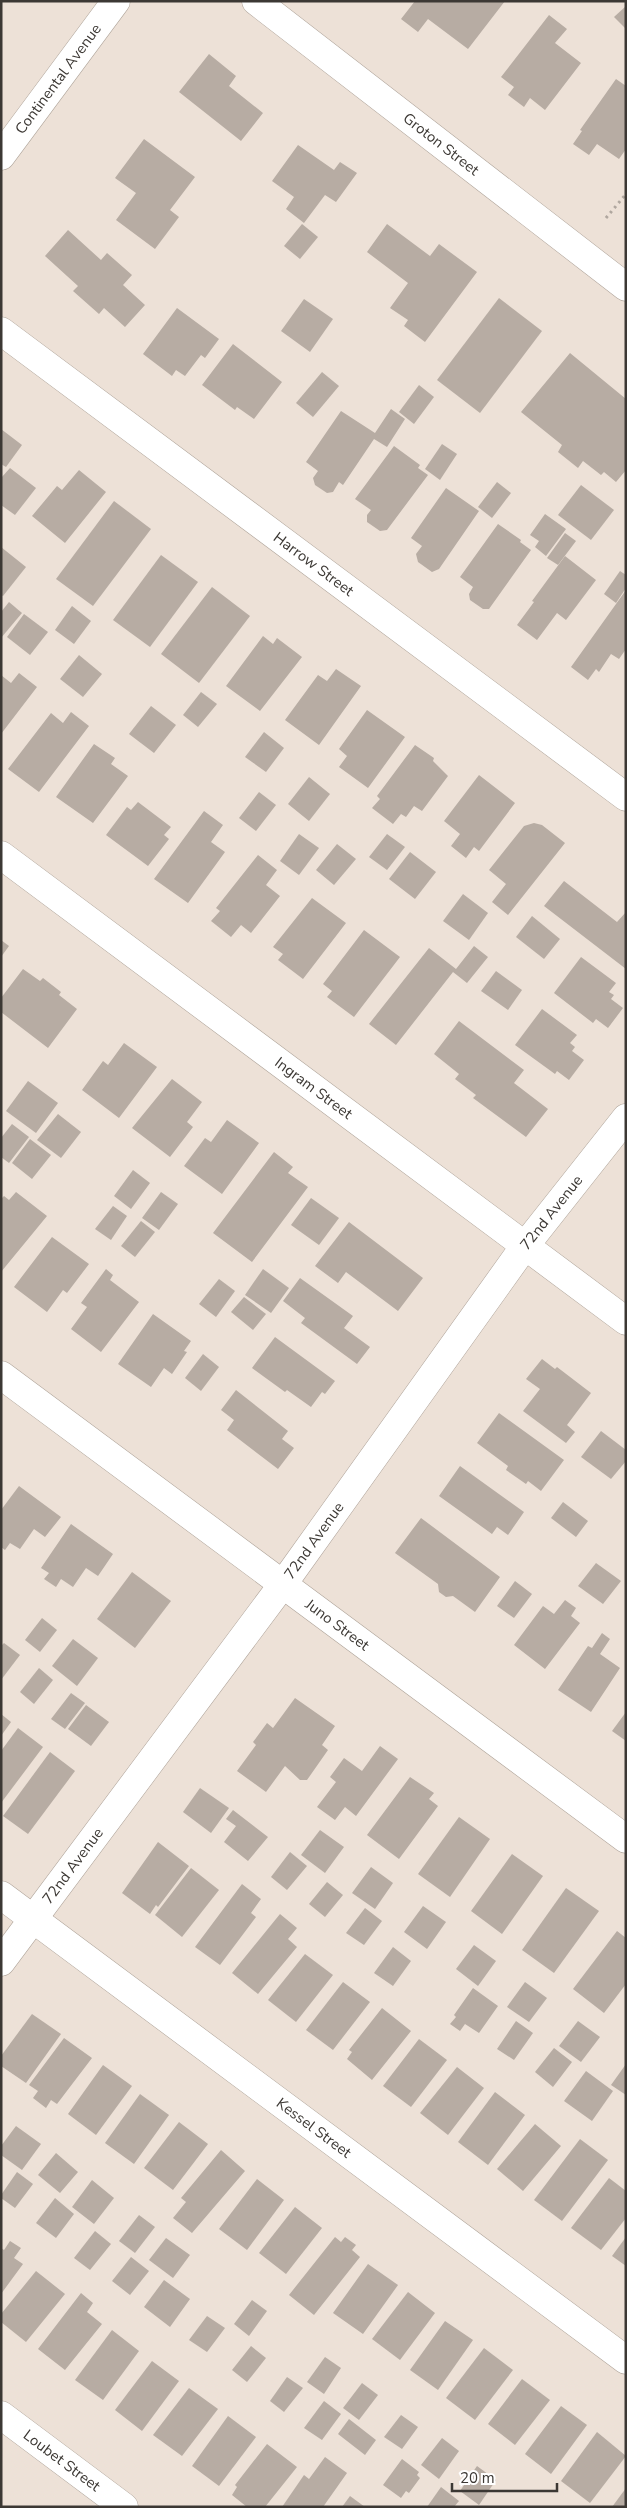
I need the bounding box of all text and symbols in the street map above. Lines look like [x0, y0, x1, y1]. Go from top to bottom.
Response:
street label: Continental Avenue [11, 20, 106, 138]
street label: Groton Street [399, 108, 484, 180]
street label: Harrow Street [269, 527, 359, 601]
street label: Ingram Street [271, 1053, 357, 1124]
street label: 72nd Avenue [516, 1171, 587, 1254]
street label: 72nd Avenue [280, 1498, 348, 1583]
street label: Juno Street [301, 1594, 374, 1656]
street label: 72nd Avenue [38, 1824, 108, 1908]
street label: Kessel Street [272, 2093, 356, 2163]
street label: Loubet Street [19, 2425, 105, 2496]
scale bar [452, 2460, 557, 2492]
text: 20 m [460, 2468, 495, 2488]

